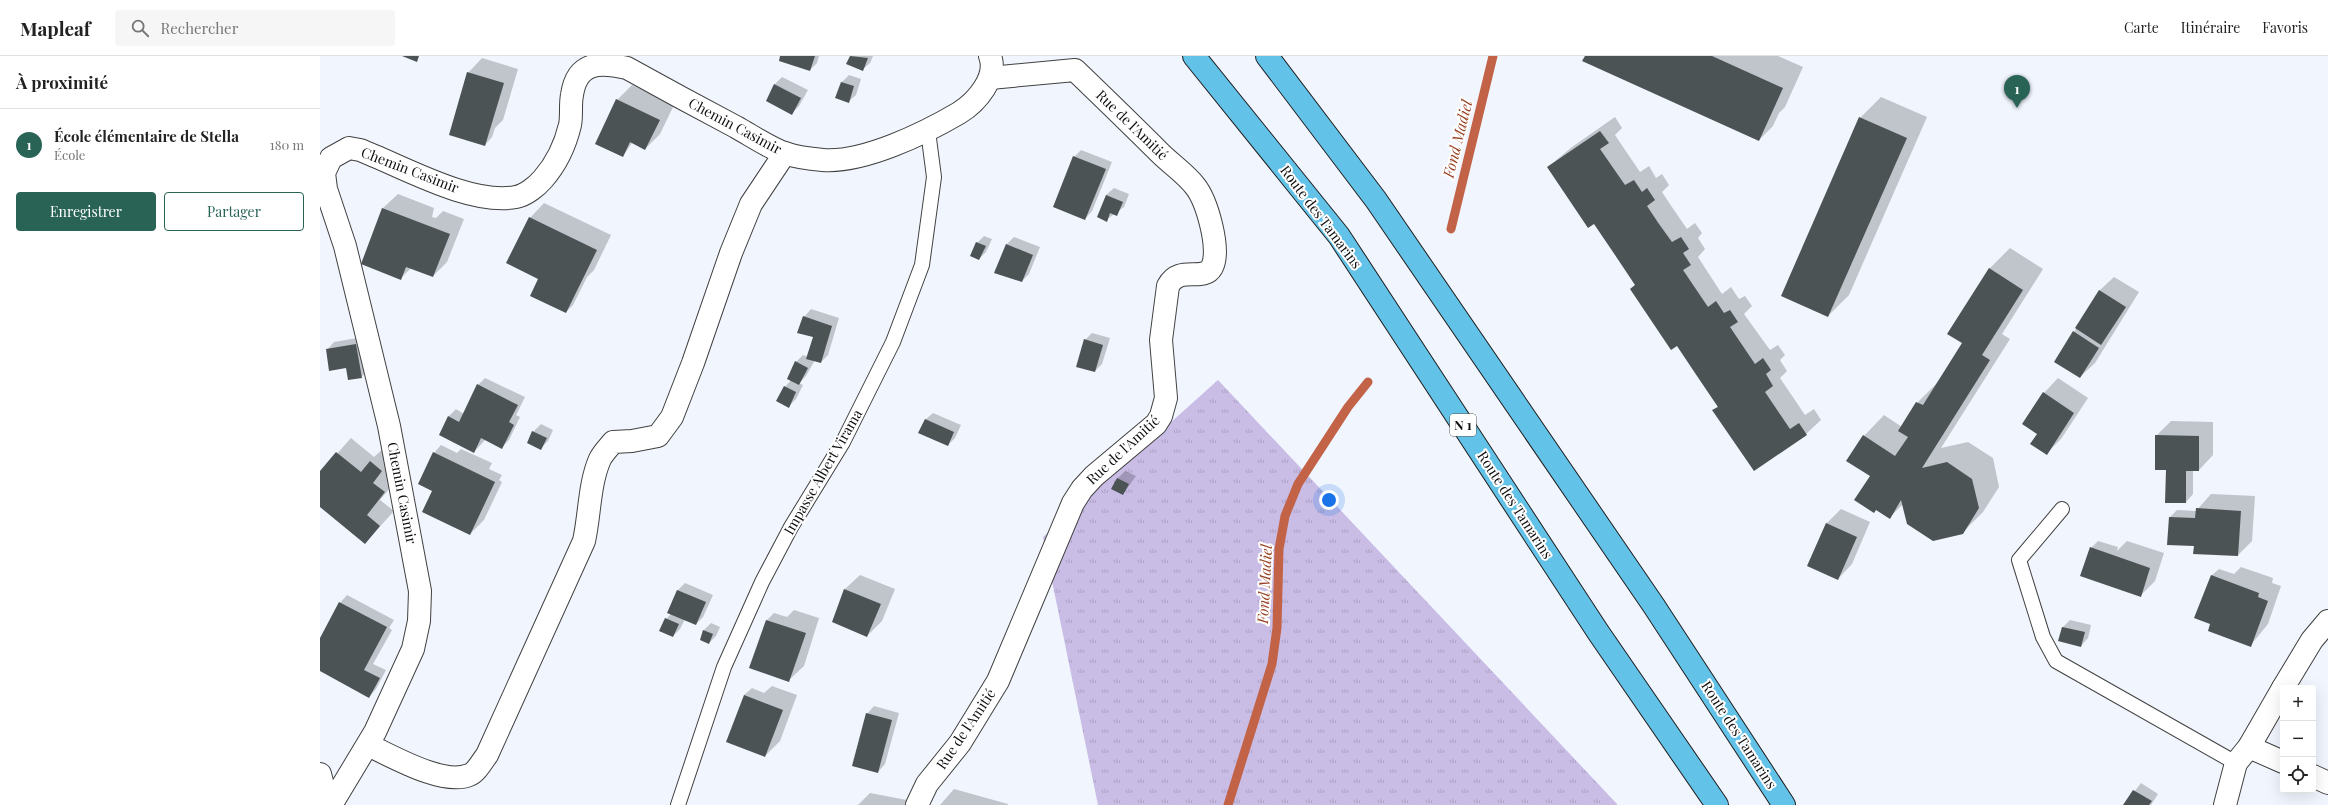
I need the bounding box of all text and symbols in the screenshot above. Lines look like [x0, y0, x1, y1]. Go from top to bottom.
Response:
search box [115, 10, 395, 46]
text: Mapleaf [20, 15, 91, 41]
icon: search [129, 17, 151, 39]
text: Rechercher [161, 18, 238, 38]
text: Carte [2124, 18, 2159, 37]
text: Itinéraire [2181, 18, 2240, 37]
text: Favoris [2262, 18, 2308, 37]
text: À proximité [16, 71, 108, 93]
pin: 1 [2004, 75, 2030, 108]
street label: Rue de l'Amitié [1092, 85, 1173, 164]
street label: Chemin Casimir [685, 93, 786, 158]
water label: Fond Madiel [1437, 97, 1477, 181]
text: École élémentaire de Stella [54, 126, 239, 146]
text: 1 [27, 136, 31, 153]
text: 180 m [270, 136, 304, 153]
street label: Chemin Casimir [359, 142, 462, 197]
text: École [54, 146, 85, 163]
street label: Route des Tamarins [1276, 161, 1367, 272]
button: Enregistrer [16, 192, 156, 231]
button: Partager [164, 192, 304, 231]
street label: Impasse Albert Virama [779, 406, 866, 538]
street label: Rue de l'Amitié [1082, 411, 1163, 488]
road number: N 1 [1450, 414, 1476, 436]
street label: Chemin Casimir [383, 441, 422, 546]
street label: Route des Tamarins [1473, 447, 1557, 562]
your location [1319, 490, 1339, 510]
water label: Fond Madiel [1252, 543, 1276, 625]
street label: Route des Tamarins [1697, 677, 1781, 792]
street label: Rue de l'Amitié [932, 685, 1000, 773]
map controls [2280, 685, 2316, 793]
button: + [2280, 685, 2316, 721]
button: − [2280, 721, 2316, 757]
button: locate [2280, 757, 2316, 793]

